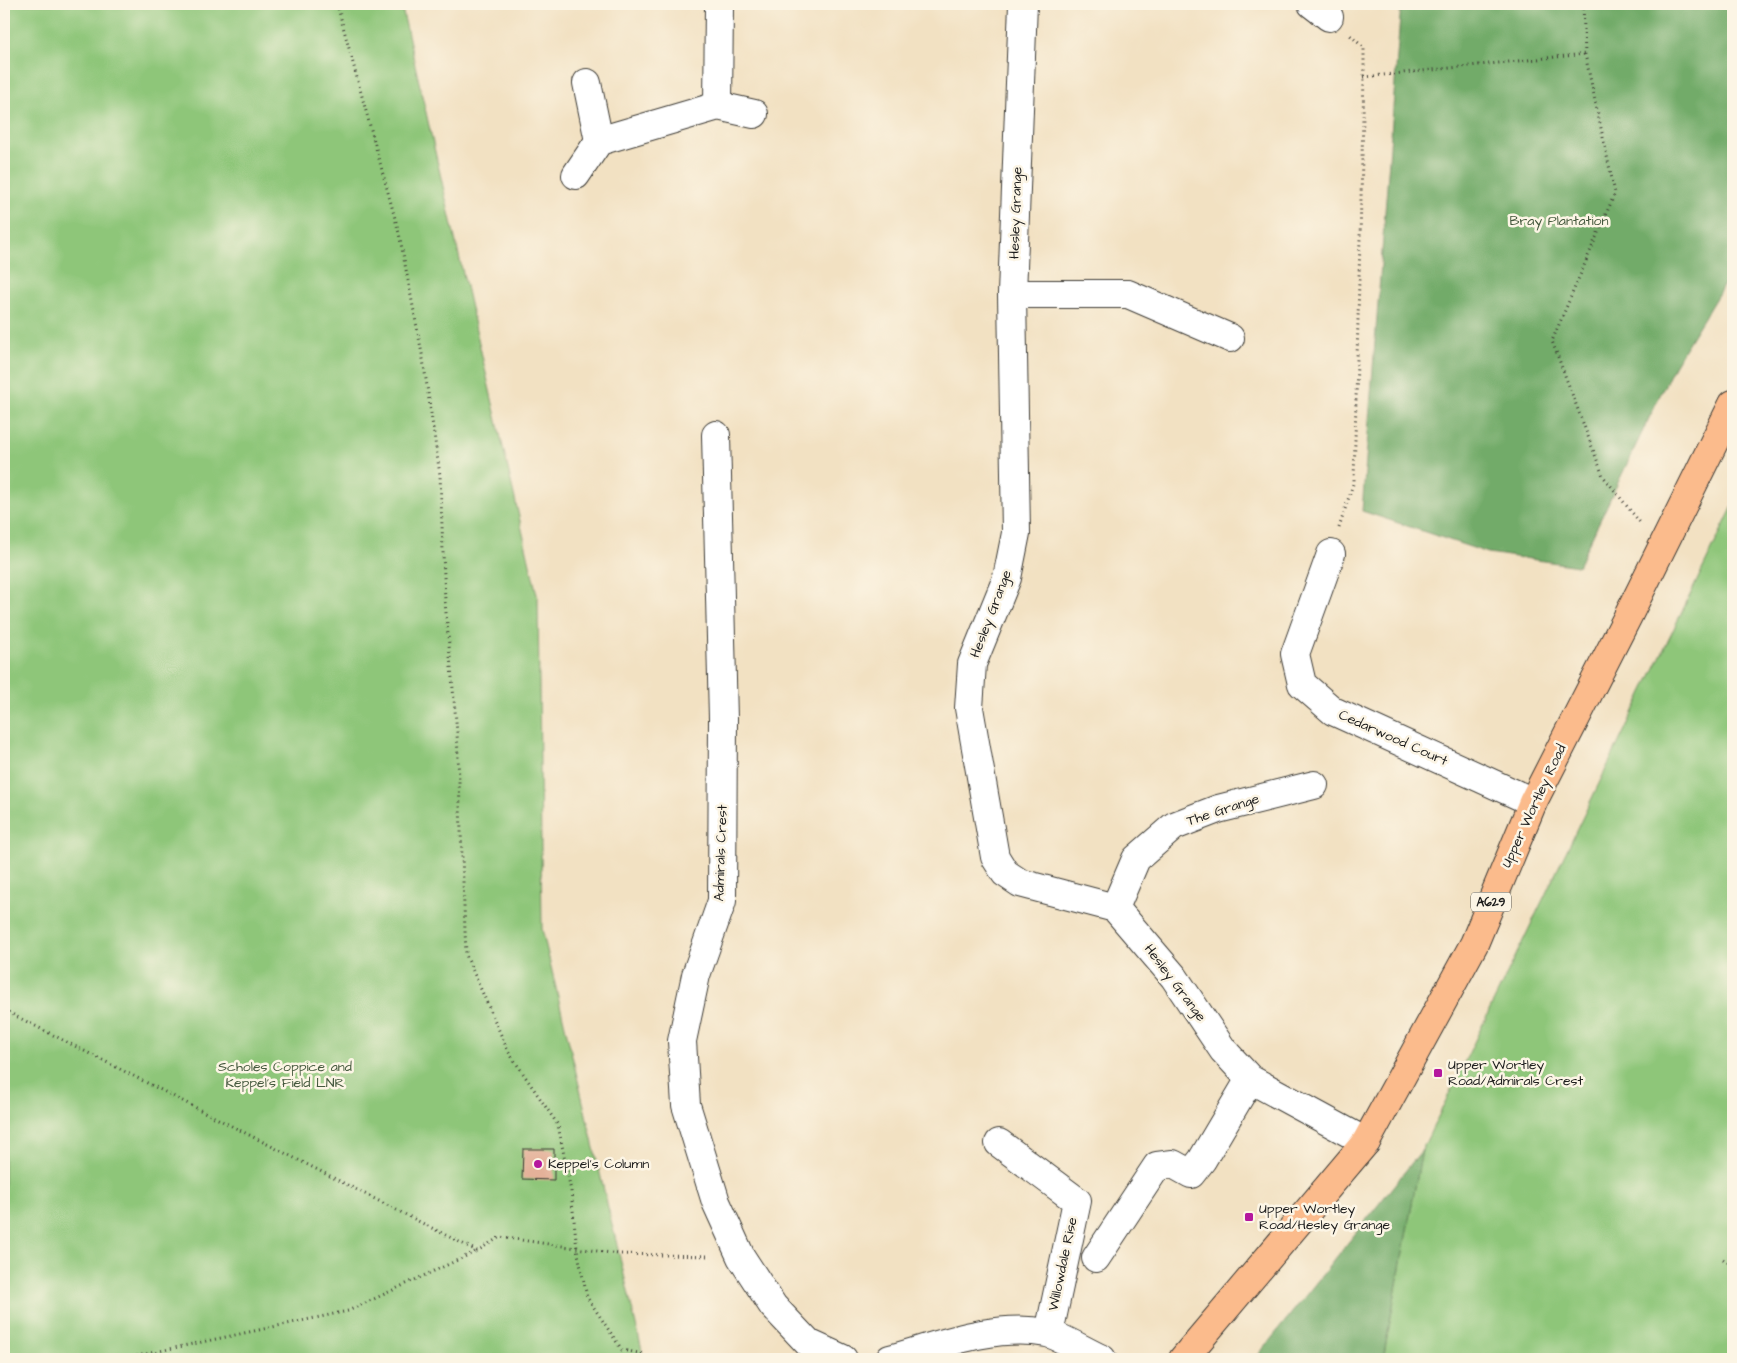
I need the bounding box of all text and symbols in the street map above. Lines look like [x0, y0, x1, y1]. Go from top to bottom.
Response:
street label: Hesley Grange [1004, 166, 1028, 260]
park label: Bray Plantation [1510, 211, 1608, 231]
street label: Hesley Grange [965, 567, 1017, 661]
street label: Cedarwood Court [1335, 705, 1451, 771]
street label: Upper Wortley Road [1497, 741, 1571, 871]
street label: The Grange [1184, 789, 1262, 831]
street label: Admirals Crest [709, 804, 733, 902]
road number: A629 [1471, 892, 1511, 912]
street label: Hesley Grange [1139, 940, 1211, 1026]
place label: Upper Wortley Road/Admirals Crest [1448, 1055, 1584, 1091]
park label: Scholes Coppice and Keppel's Field LNR [218, 1057, 352, 1093]
marker: Upper Wortley Road/Admirals Crest [1432, 1067, 1444, 1079]
place label: Keppel's Column [548, 1154, 649, 1174]
marker: Keppel's Column [532, 1158, 544, 1170]
place label: Upper Wortley Road/Hesley Grange [1259, 1199, 1390, 1235]
marker: Upper Wortley Road/Hesley Grange [1243, 1211, 1255, 1223]
street label: Willowdale Rise [1043, 1215, 1083, 1313]

